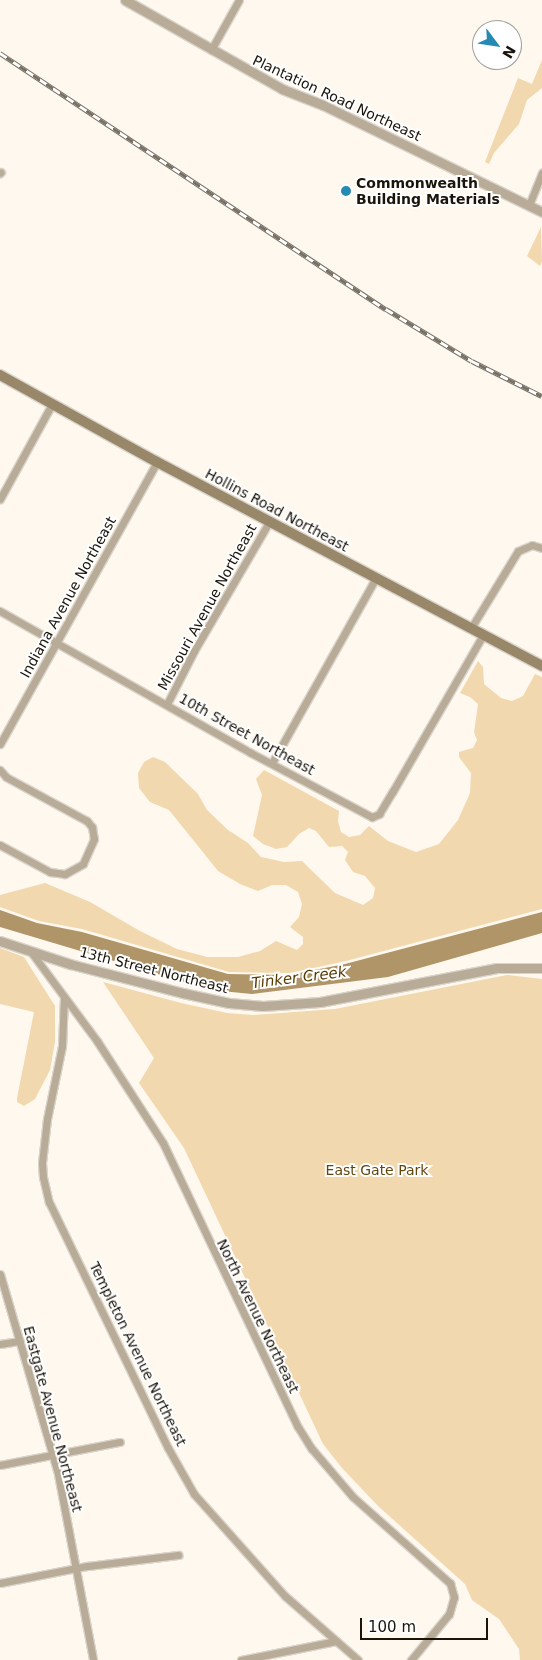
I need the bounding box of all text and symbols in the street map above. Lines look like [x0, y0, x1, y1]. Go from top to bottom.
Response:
north arrow [472, 20, 522, 70]
text: N [499, 43, 519, 61]
street label: Plantation Road Northeast [250, 52, 424, 144]
place label: Commonwealth Building Materials [356, 175, 500, 208]
marker: Commonwealth Building Materials [340, 185, 352, 197]
street label: Hollins Road Northeast [202, 465, 352, 555]
street label: Indiana Avenue Northeast [17, 513, 119, 681]
street label: Missouri Avenue Northeast [154, 521, 260, 693]
street label: 10th Street Northeast [176, 690, 318, 778]
street label: 13th Street Northeast [78, 943, 230, 997]
water label: Tinker Creek [251, 963, 347, 993]
park label: East Gate Park [326, 1162, 428, 1178]
street label: North Avenue Northeast [213, 1236, 303, 1396]
street label: Templeton Avenue Northeast [86, 1259, 190, 1449]
street label: Eastgate Avenue Northeast [20, 1324, 86, 1514]
scale bar [362, 1608, 490, 1640]
text: 100 m [368, 1618, 416, 1636]

